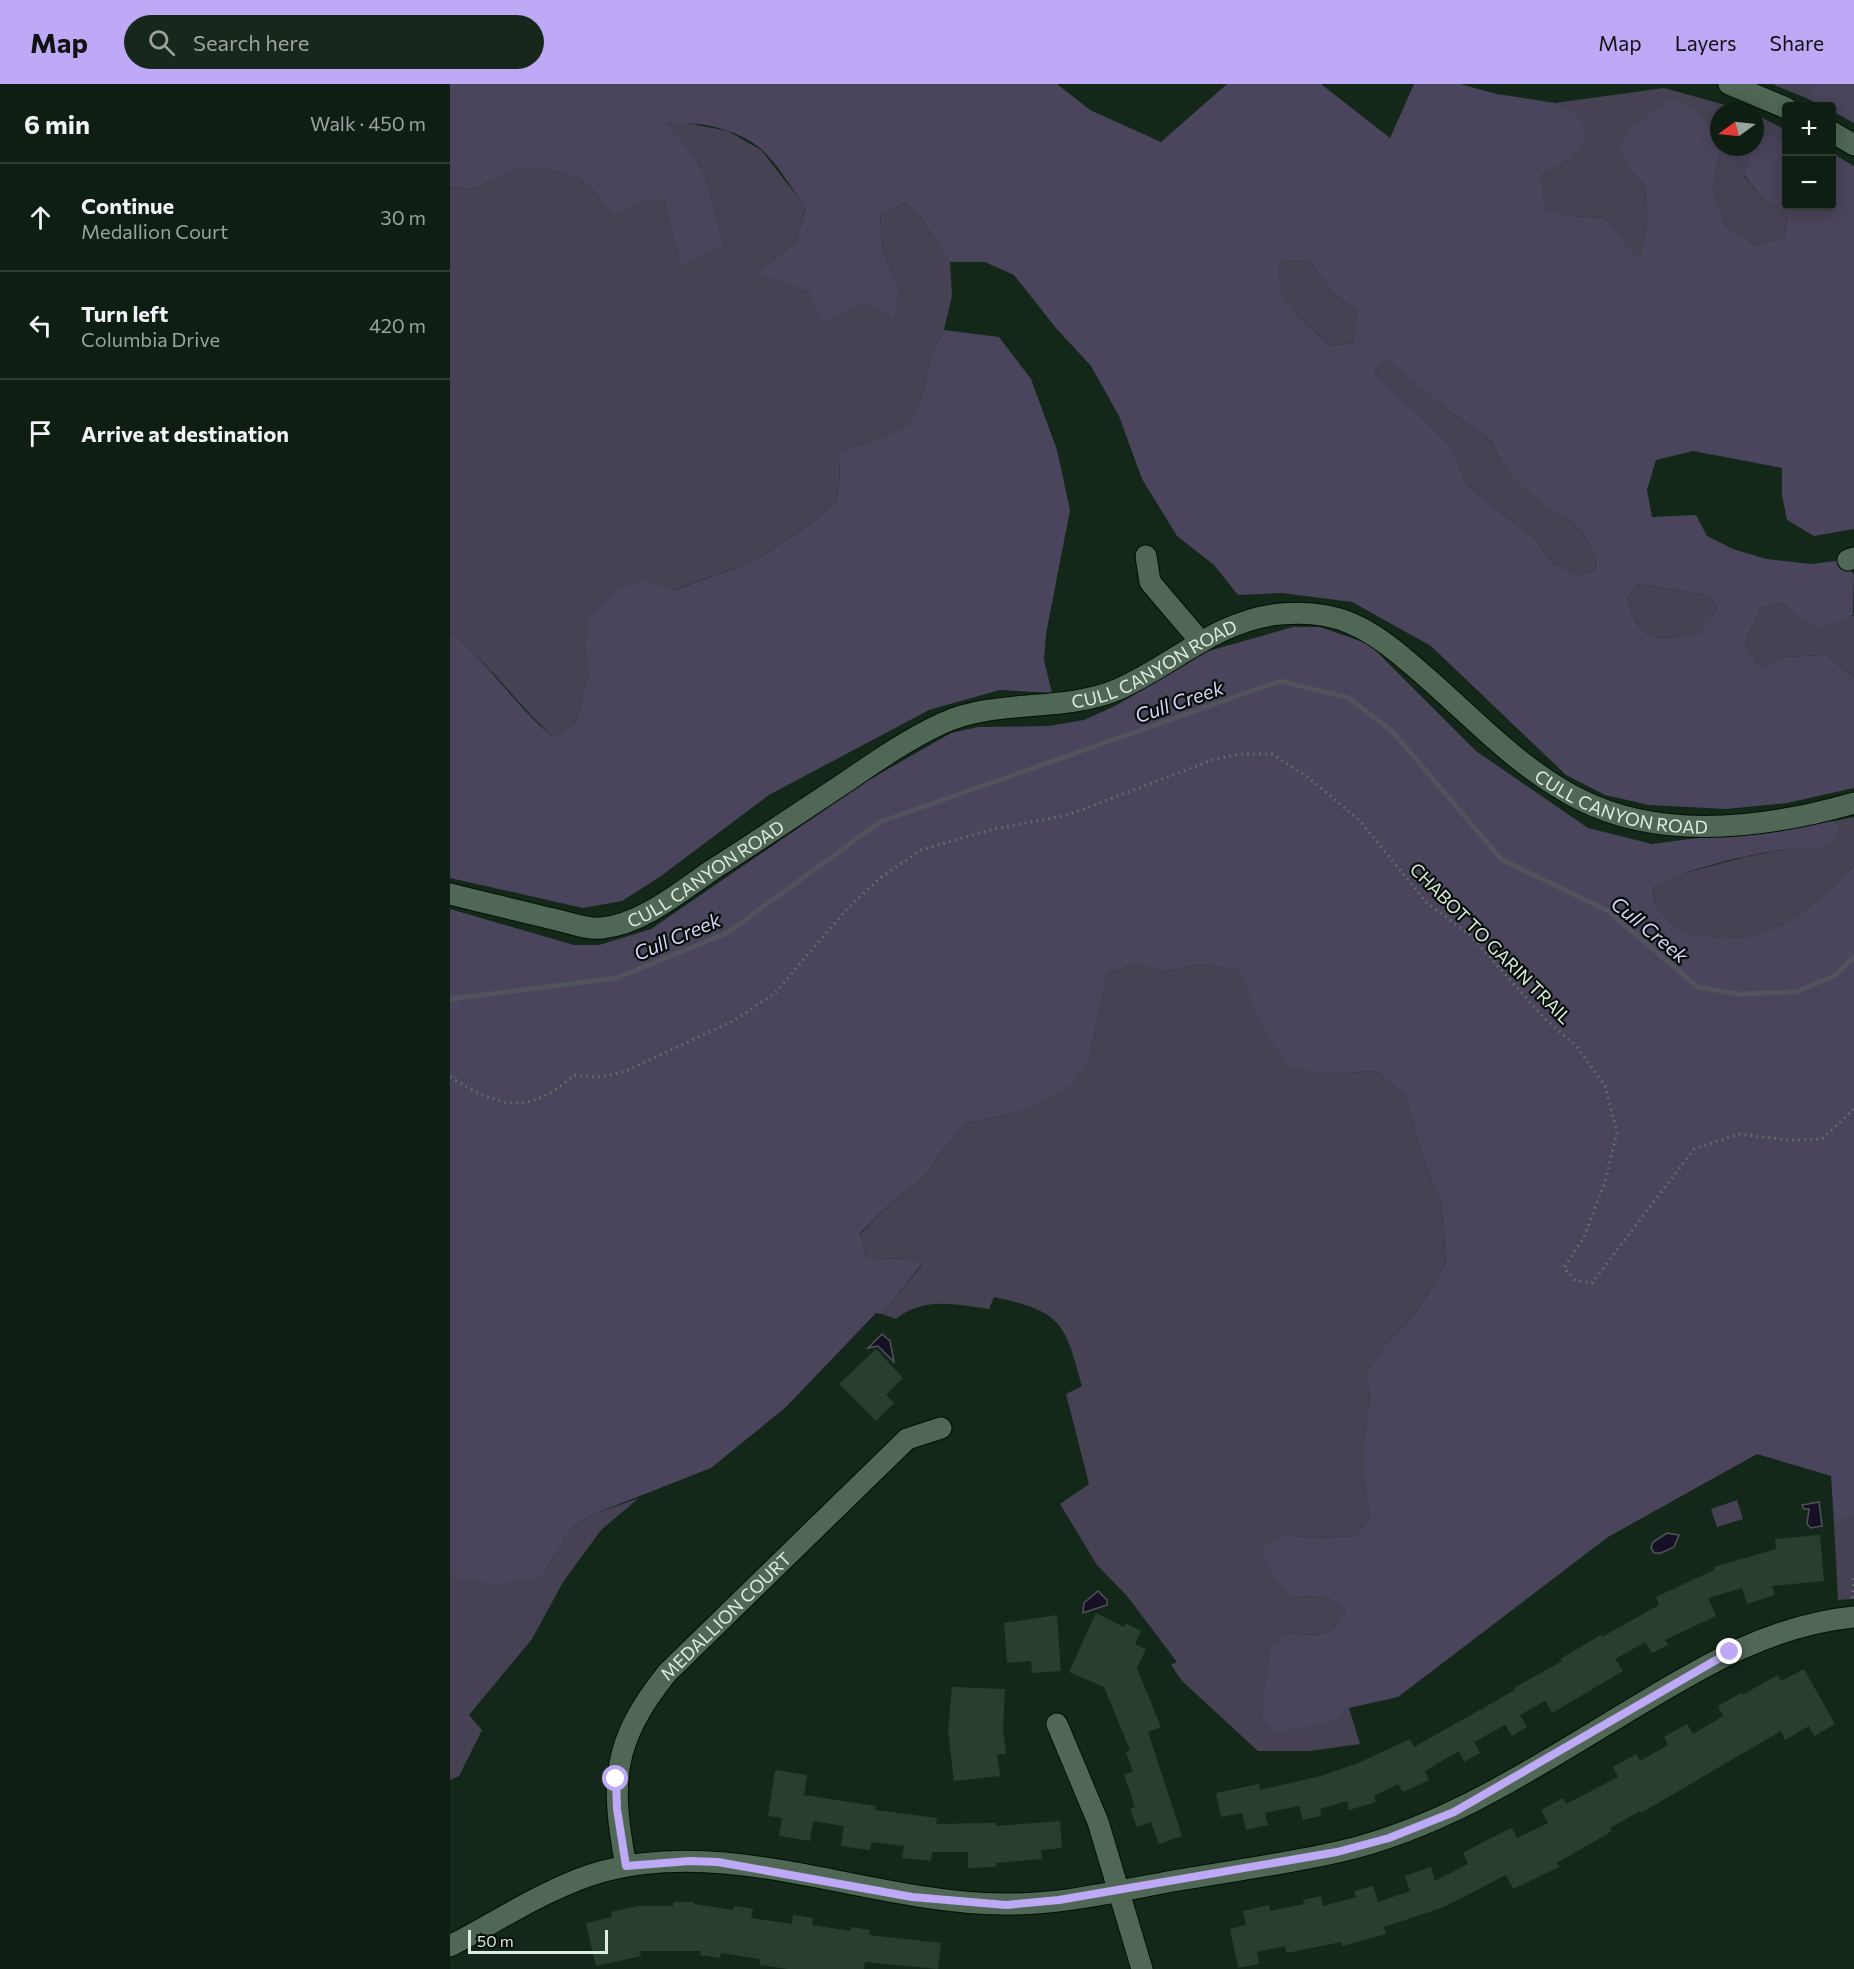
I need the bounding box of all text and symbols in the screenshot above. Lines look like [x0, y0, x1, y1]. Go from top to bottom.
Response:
search box [124, 15, 544, 69]
text: Map [30, 25, 88, 59]
icon: search [145, 26, 178, 59]
text: Search here [193, 29, 309, 56]
text: Map [1598, 30, 1642, 55]
text: Layers [1675, 30, 1737, 55]
text: Share [1770, 30, 1824, 55]
north arrow [1710, 102, 1764, 156]
map controls [1782, 102, 1836, 210]
button: + [1782, 102, 1836, 156]
text: 6 min [24, 108, 90, 139]
text: Walk · 450 m [310, 111, 426, 135]
button: − [1782, 156, 1836, 210]
text: Continue [81, 192, 174, 219]
icon: ahead [24, 201, 57, 234]
text: 30 m [380, 205, 426, 229]
text: Medallion Court [81, 219, 228, 243]
text: Turn left [81, 300, 168, 327]
icon: left [24, 309, 57, 342]
text: 420 m [369, 313, 426, 337]
text: Columbia Drive [81, 327, 220, 351]
icon: arrive [24, 417, 57, 450]
text: Arrive at destination [81, 420, 289, 447]
street label: CULL CANYON ROAD [1070, 615, 1240, 712]
water label: Cull Creek [1132, 674, 1228, 727]
street label: CULL CANYON ROAD [1531, 764, 1708, 838]
street label: CULL CANYON ROAD [624, 815, 788, 932]
street label: CHABOT TO GARIN TRAIL [1406, 858, 1576, 1028]
water label: Cull Creek [1607, 891, 1694, 968]
water label: Cull Creek [630, 907, 725, 965]
street label: MEDALLION COURT [656, 1547, 795, 1685]
route end [1716, 1638, 1742, 1664]
route start [602, 1765, 628, 1791]
scale bar [468, 1927, 608, 1954]
text: 50 m [477, 1931, 514, 1950]

